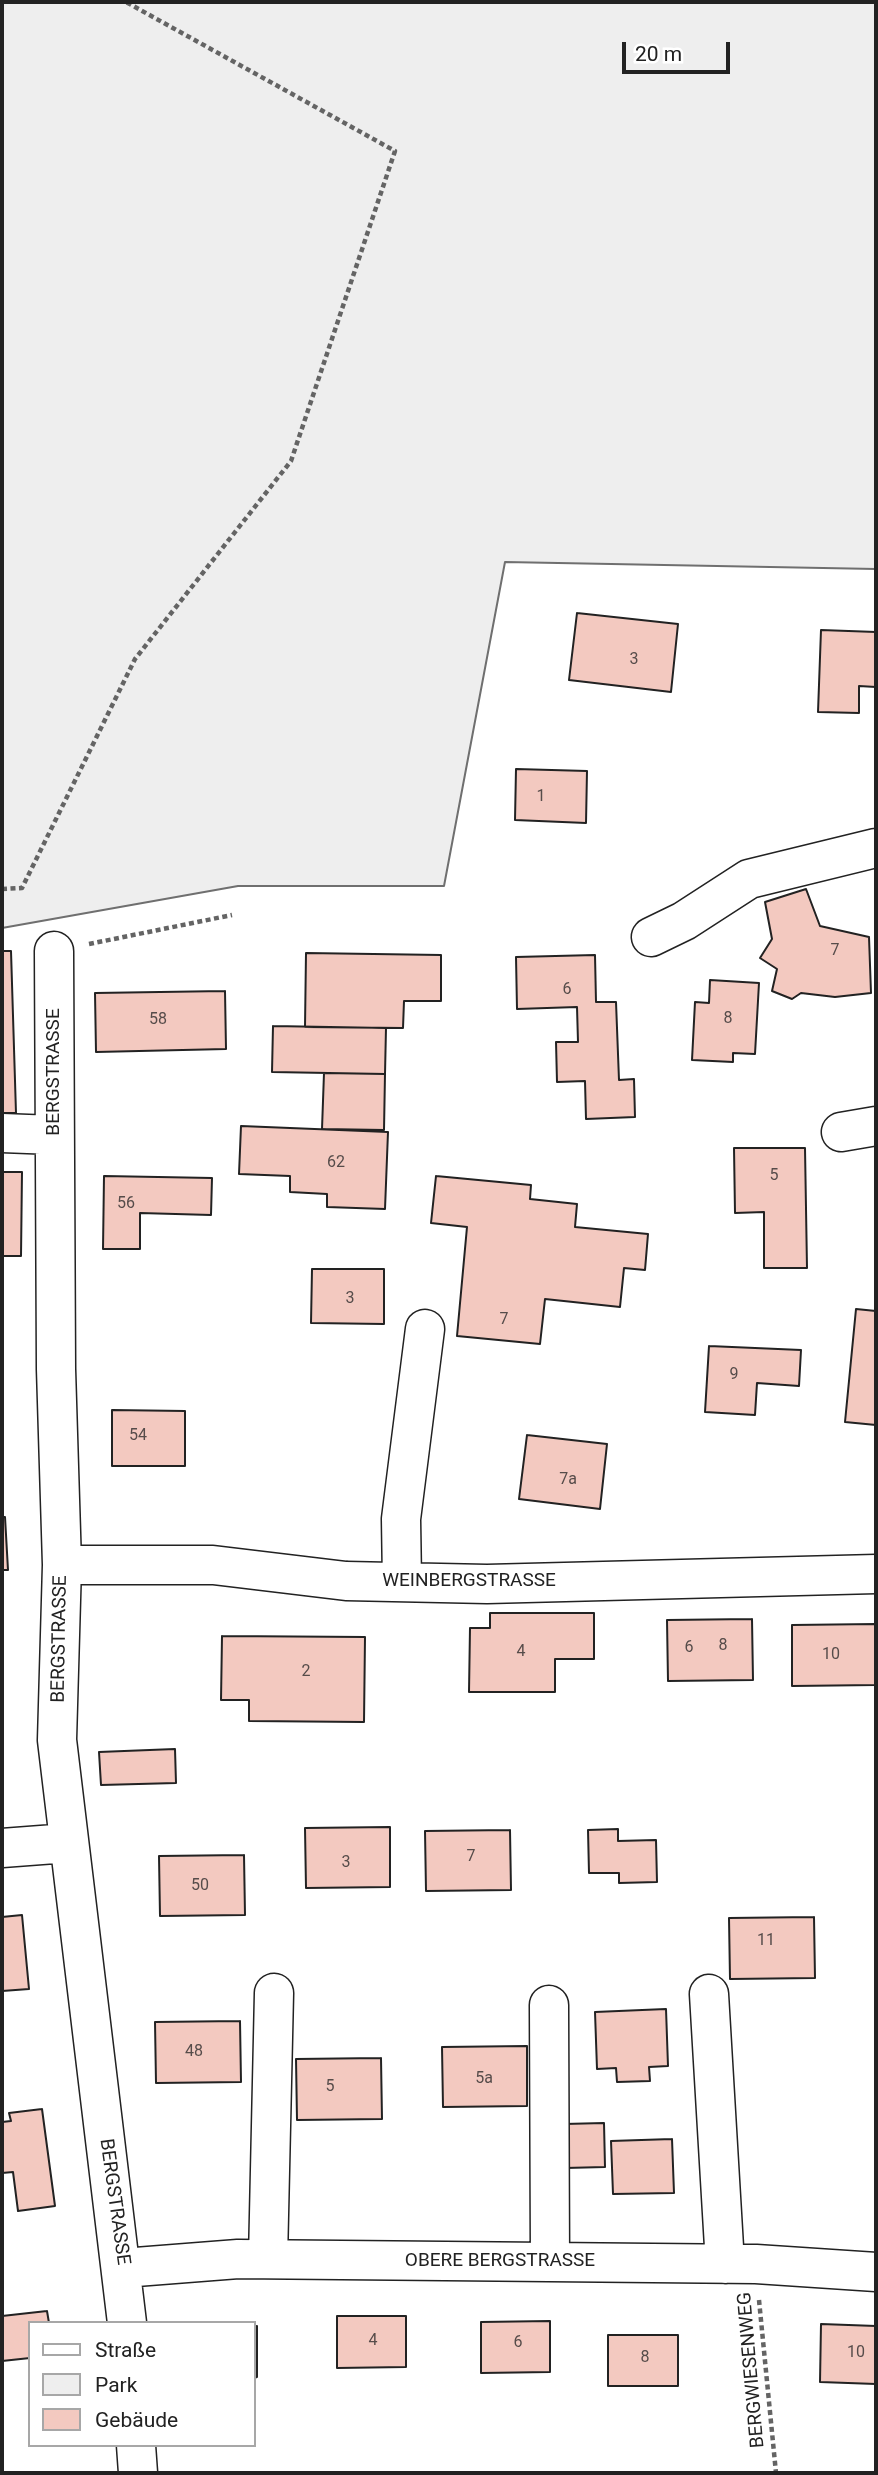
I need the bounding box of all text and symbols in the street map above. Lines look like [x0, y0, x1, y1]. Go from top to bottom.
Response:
scale bar [626, 28, 734, 72]
text: 20 m [635, 42, 682, 66]
house number: 3 [630, 650, 638, 670]
house number: 1 [537, 787, 545, 807]
house number: 7 [831, 941, 839, 961]
house number: 6 [563, 980, 571, 1000]
street label: BERGSTRASSE [43, 1008, 65, 1136]
house number: 8 [724, 1009, 732, 1029]
house number: 58 [149, 1010, 167, 1030]
house number: 62 [327, 1153, 345, 1173]
house number: 5 [770, 1166, 778, 1186]
house number: 56 [117, 1194, 135, 1214]
house number: 3 [346, 1289, 354, 1309]
house number: 7 [500, 1310, 508, 1330]
house number: 9 [730, 1365, 738, 1385]
house number: 54 [129, 1426, 147, 1446]
house number: 7a [559, 1470, 577, 1490]
street label: WEINBERGSTRASSE [382, 1570, 556, 1592]
street label: BERGSTRASSE [47, 1575, 73, 1703]
house number: 8 [719, 1636, 727, 1656]
house number: 6 [685, 1638, 693, 1658]
house number: 4 [517, 1642, 525, 1662]
house number: 10 [822, 1645, 840, 1665]
house number: 2 [302, 1662, 310, 1682]
house number: 7 [467, 1847, 475, 1867]
house number: 3 [342, 1853, 350, 1873]
house number: 50 [191, 1876, 209, 1896]
house number: 11 [757, 1931, 775, 1951]
house number: 48 [185, 2042, 203, 2062]
house number: 5a [475, 2069, 493, 2089]
house number: 5 [326, 2077, 334, 2097]
street label: BERGSTRASSE [94, 2137, 134, 2267]
street label: OBERE BERGSTRASSE [405, 2250, 595, 2272]
street label: BERGWIESENWEG [734, 2291, 770, 2449]
legend [28, 2321, 256, 2447]
house number: 4 [369, 2331, 377, 2351]
house number: 6 [514, 2333, 522, 2353]
text: Straße [95, 2338, 156, 2362]
house number: 10 [847, 2343, 865, 2363]
house number: 8 [641, 2348, 649, 2368]
text: Park [95, 2373, 137, 2397]
text: Gebäude [95, 2408, 178, 2432]

